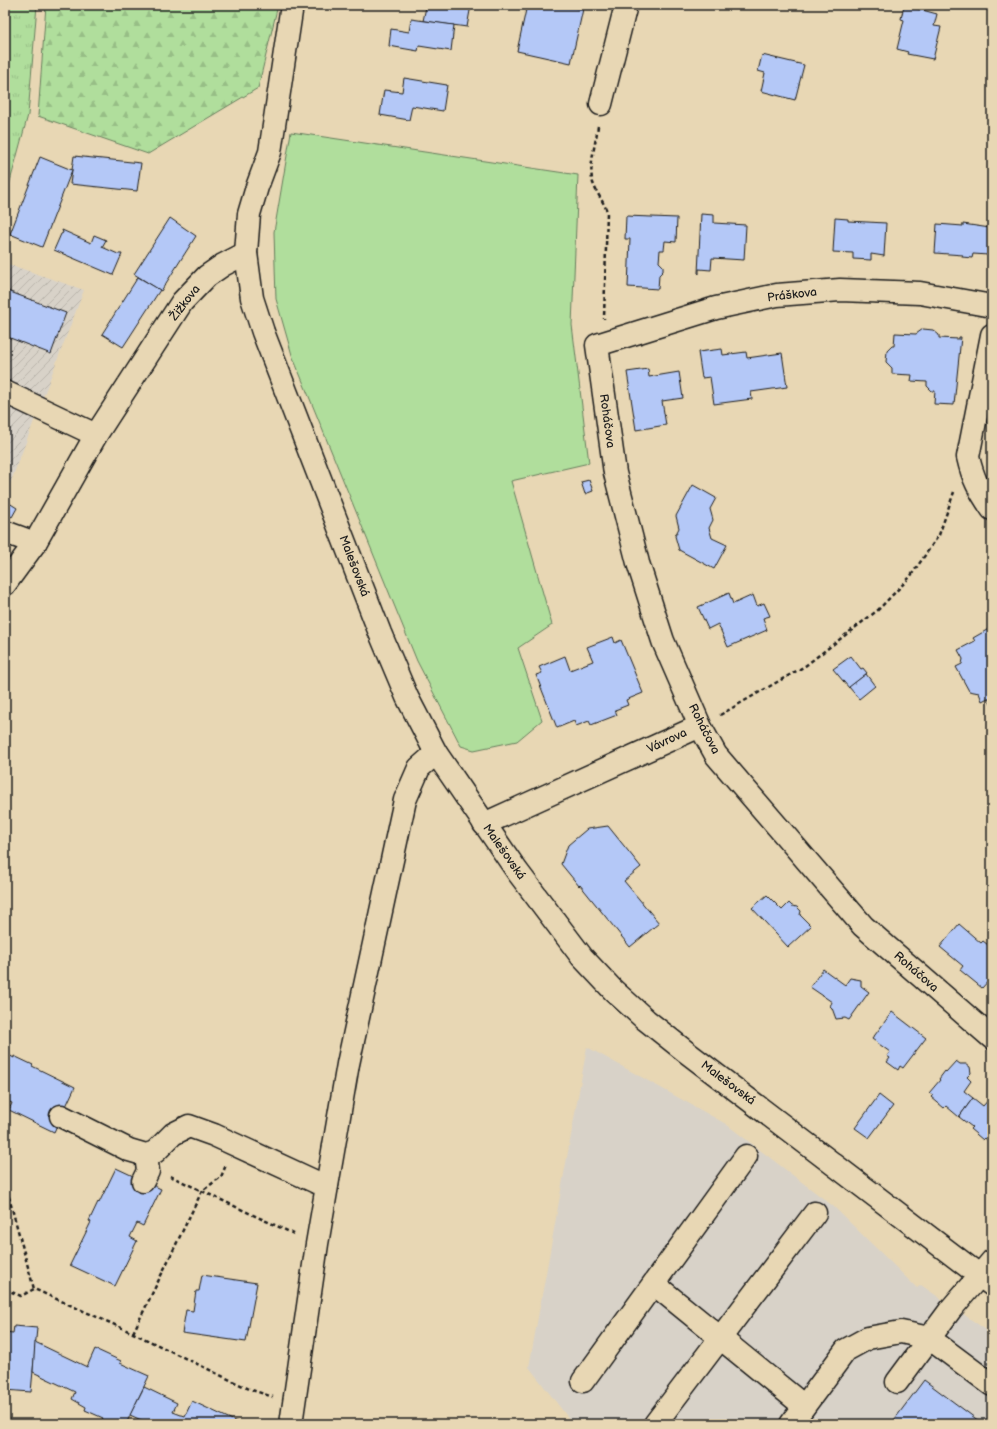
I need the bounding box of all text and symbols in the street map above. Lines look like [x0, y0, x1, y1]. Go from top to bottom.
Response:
street label: Žižkova [165, 281, 204, 325]
street label: Práškova [766, 284, 818, 305]
street label: Roháčova [596, 393, 618, 449]
street label: Malešovská [335, 533, 373, 599]
street label: Roháčova [685, 701, 723, 757]
street label: Vávrova [645, 725, 690, 757]
street label: Malešovská [479, 821, 529, 883]
street label: Roháčova [891, 948, 942, 996]
street label: Malešovská [698, 1058, 758, 1108]

